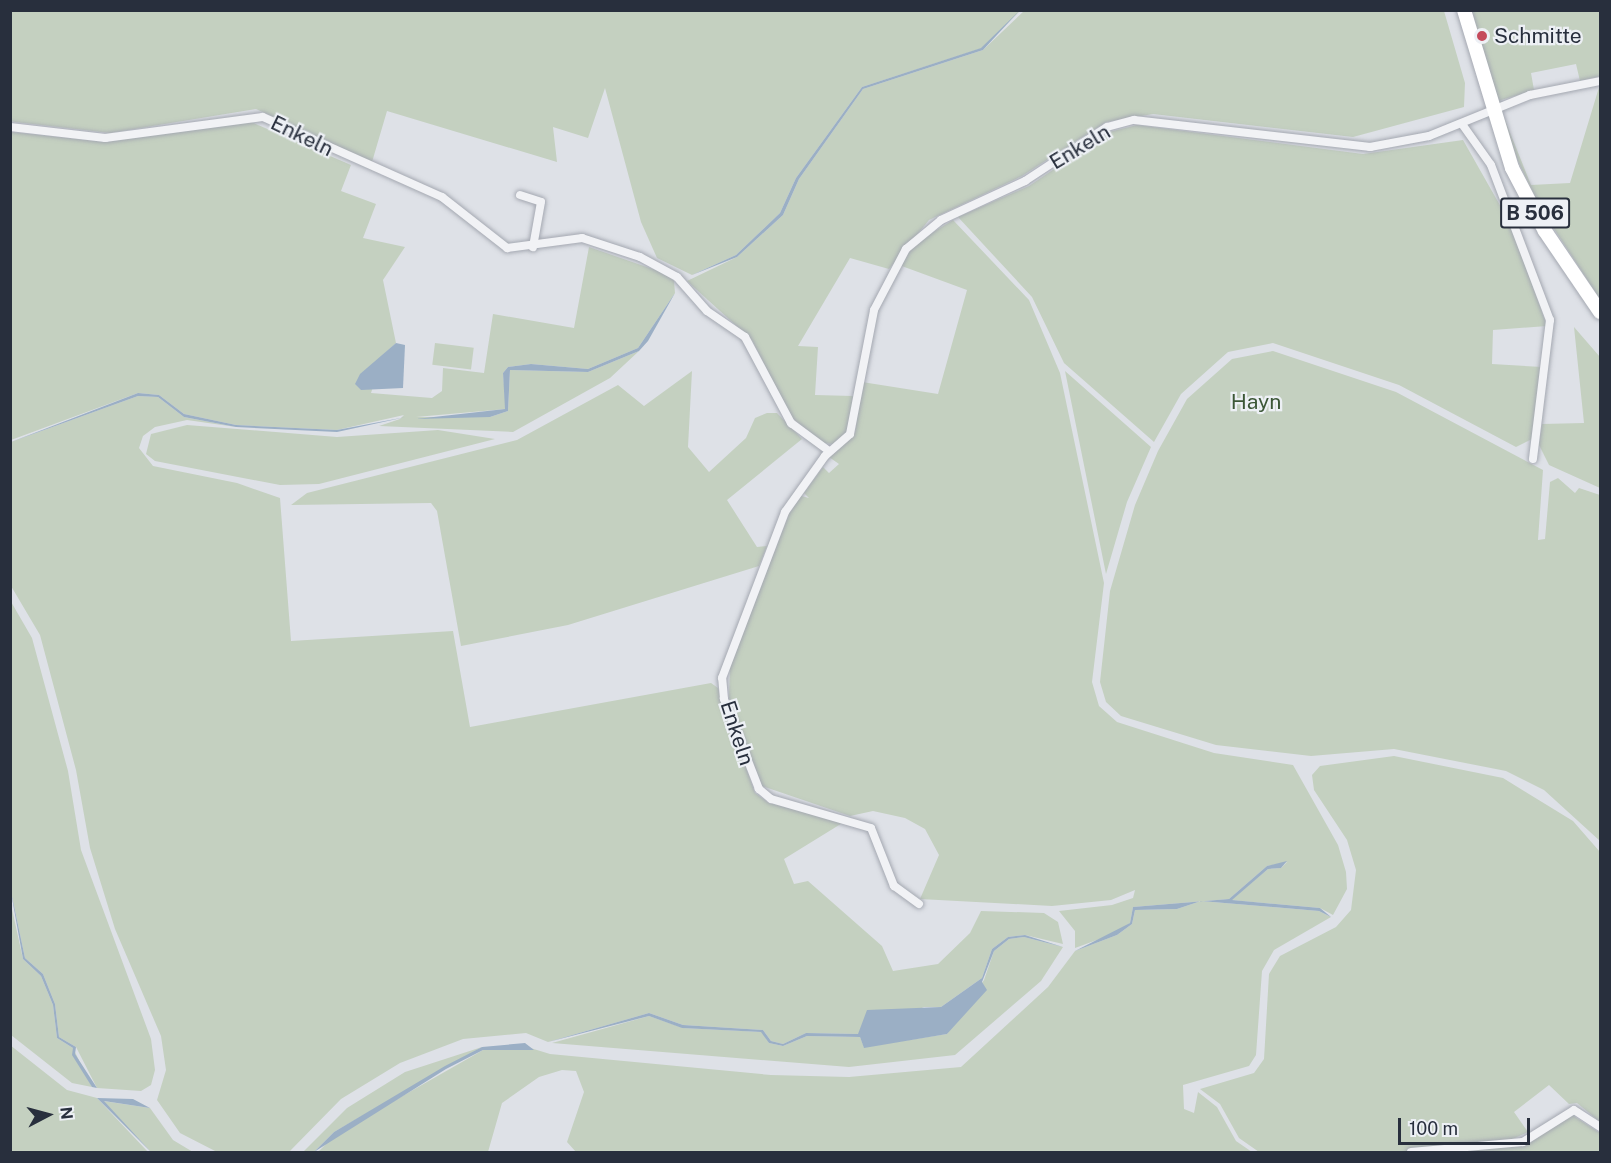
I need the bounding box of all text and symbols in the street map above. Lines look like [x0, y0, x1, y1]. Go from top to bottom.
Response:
place label: Schmitte [1494, 23, 1582, 49]
marker: Schmitte [1475, 29, 1489, 43]
street label: Enkeln [267, 110, 337, 162]
street label: Enkeln [1045, 119, 1115, 175]
road number: B 506 [1499, 196, 1571, 230]
park label: Hayn [1231, 389, 1281, 415]
street label: Enkeln [715, 698, 759, 768]
north arrow [18, 1085, 78, 1145]
text: N [56, 1106, 76, 1120]
scale bar [1401, 1106, 1533, 1144]
text: 100 m [1409, 1118, 1458, 1139]

